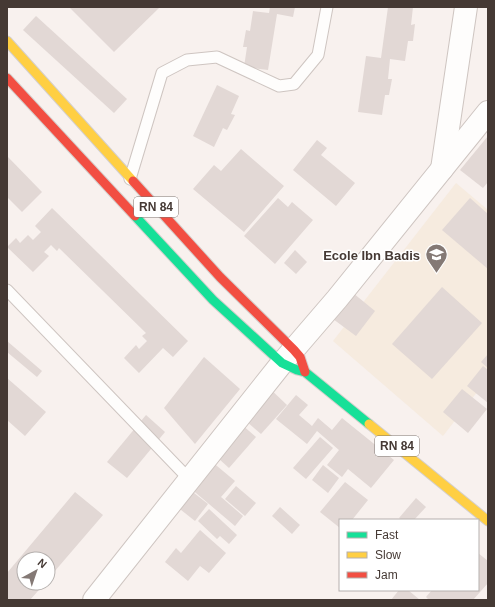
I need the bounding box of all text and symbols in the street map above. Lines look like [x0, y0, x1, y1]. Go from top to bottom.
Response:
road number: RN 84 [134, 197, 178, 217]
school or university icon: Ecole Ibn Badis [423, 242, 449, 275]
place label: Ecole Ibn Badis [323, 248, 420, 263]
road number: RN 84 [375, 436, 419, 456]
legend [339, 519, 479, 591]
text: Fast [375, 528, 399, 542]
text: Slow [375, 548, 401, 562]
north arrow [16, 551, 56, 591]
text: N [36, 556, 49, 571]
text: Jam [375, 568, 398, 582]

